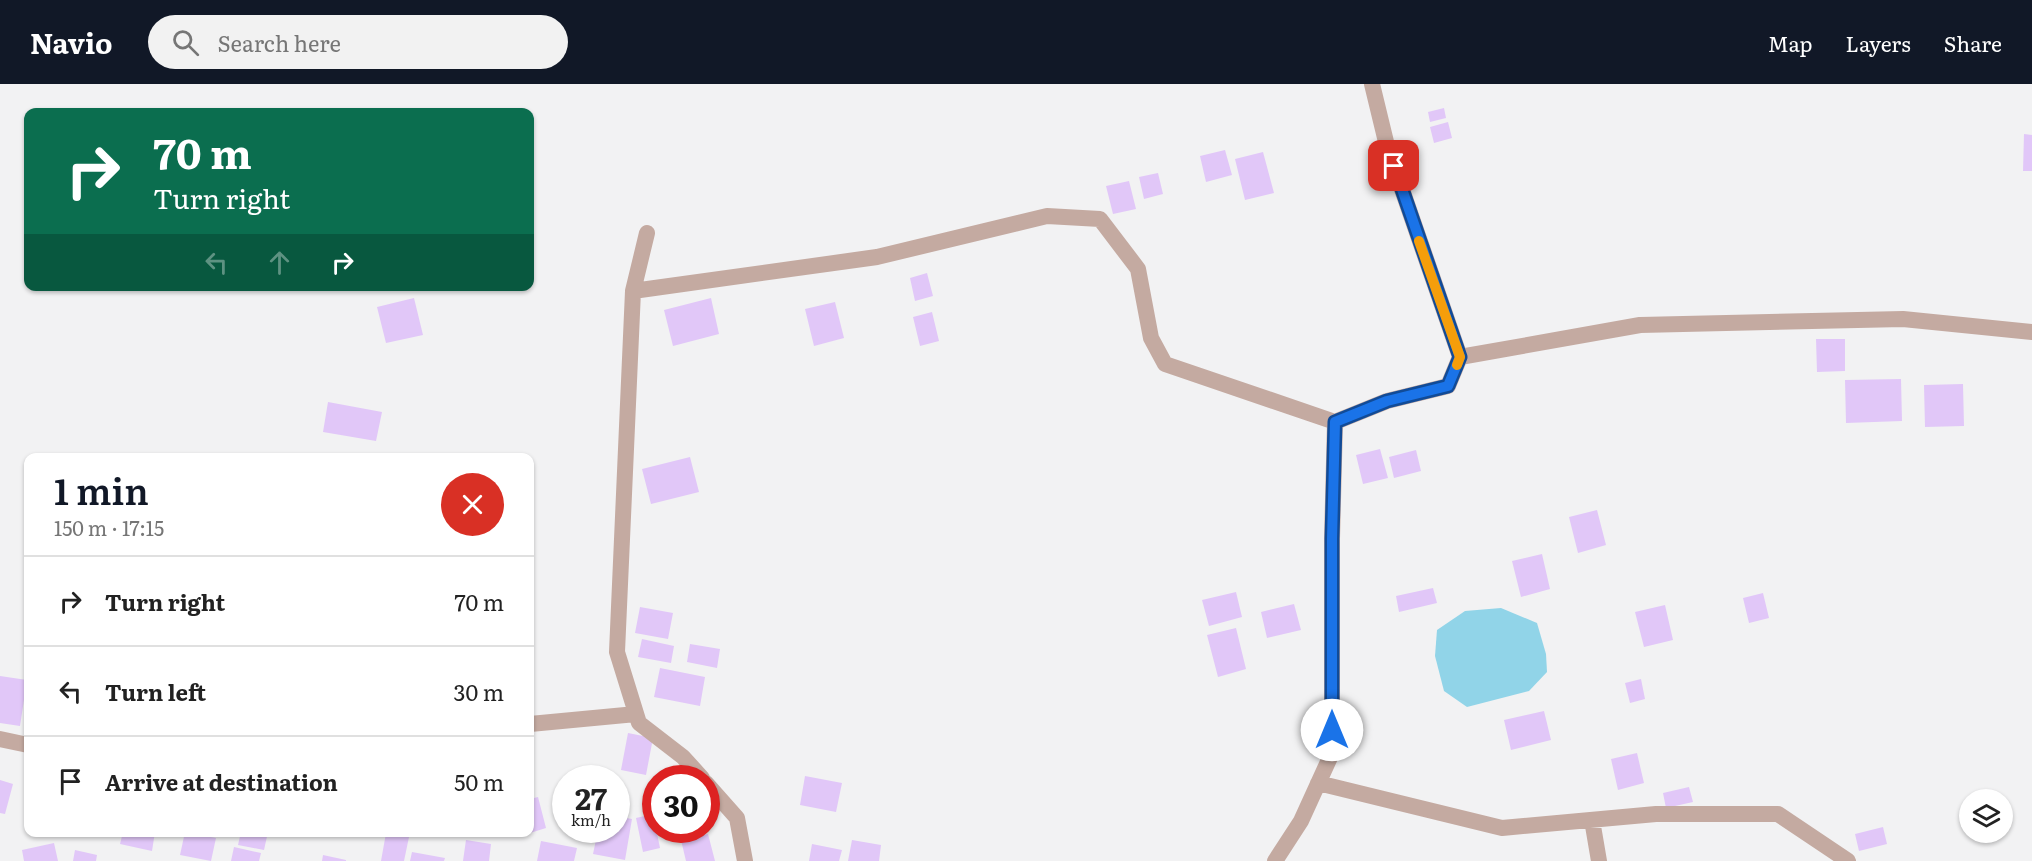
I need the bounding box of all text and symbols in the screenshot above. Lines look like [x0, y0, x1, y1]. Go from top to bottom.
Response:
search box [148, 15, 568, 69]
text: Navio [30, 21, 112, 63]
icon: search [169, 26, 202, 59]
text: Search here [217, 26, 341, 59]
text: Map [1768, 27, 1813, 58]
text: Layers [1846, 27, 1911, 58]
text: Share [1944, 27, 2002, 58]
text: 70 m [153, 120, 252, 182]
icon: right [54, 132, 132, 210]
pin [1368, 140, 1419, 191]
icon: arrive [1377, 149, 1410, 182]
text: Turn right [153, 177, 290, 217]
icon: left [200, 246, 233, 279]
icon: ahead [263, 246, 296, 279]
icon: right [326, 246, 359, 279]
text: 1 min [54, 463, 149, 516]
button: close [441, 473, 504, 536]
text: 150 m · 17:15 [54, 512, 164, 542]
icon: right [54, 585, 87, 618]
text: Turn right [105, 585, 225, 618]
text: 70 m [454, 585, 504, 618]
icon: left [54, 675, 87, 708]
text: Turn left [105, 675, 206, 708]
text: 30 m [454, 675, 504, 708]
position arrow [1300, 698, 1364, 762]
icon: arrive [54, 765, 87, 798]
text: Arrive at destination [105, 765, 338, 798]
text: 50 m [454, 765, 504, 798]
speed limit sign: 30 [642, 765, 720, 843]
text: 27 [575, 775, 607, 819]
map controls [1959, 789, 2013, 843]
button: layers [1959, 789, 2013, 843]
text: km/h [571, 808, 611, 831]

